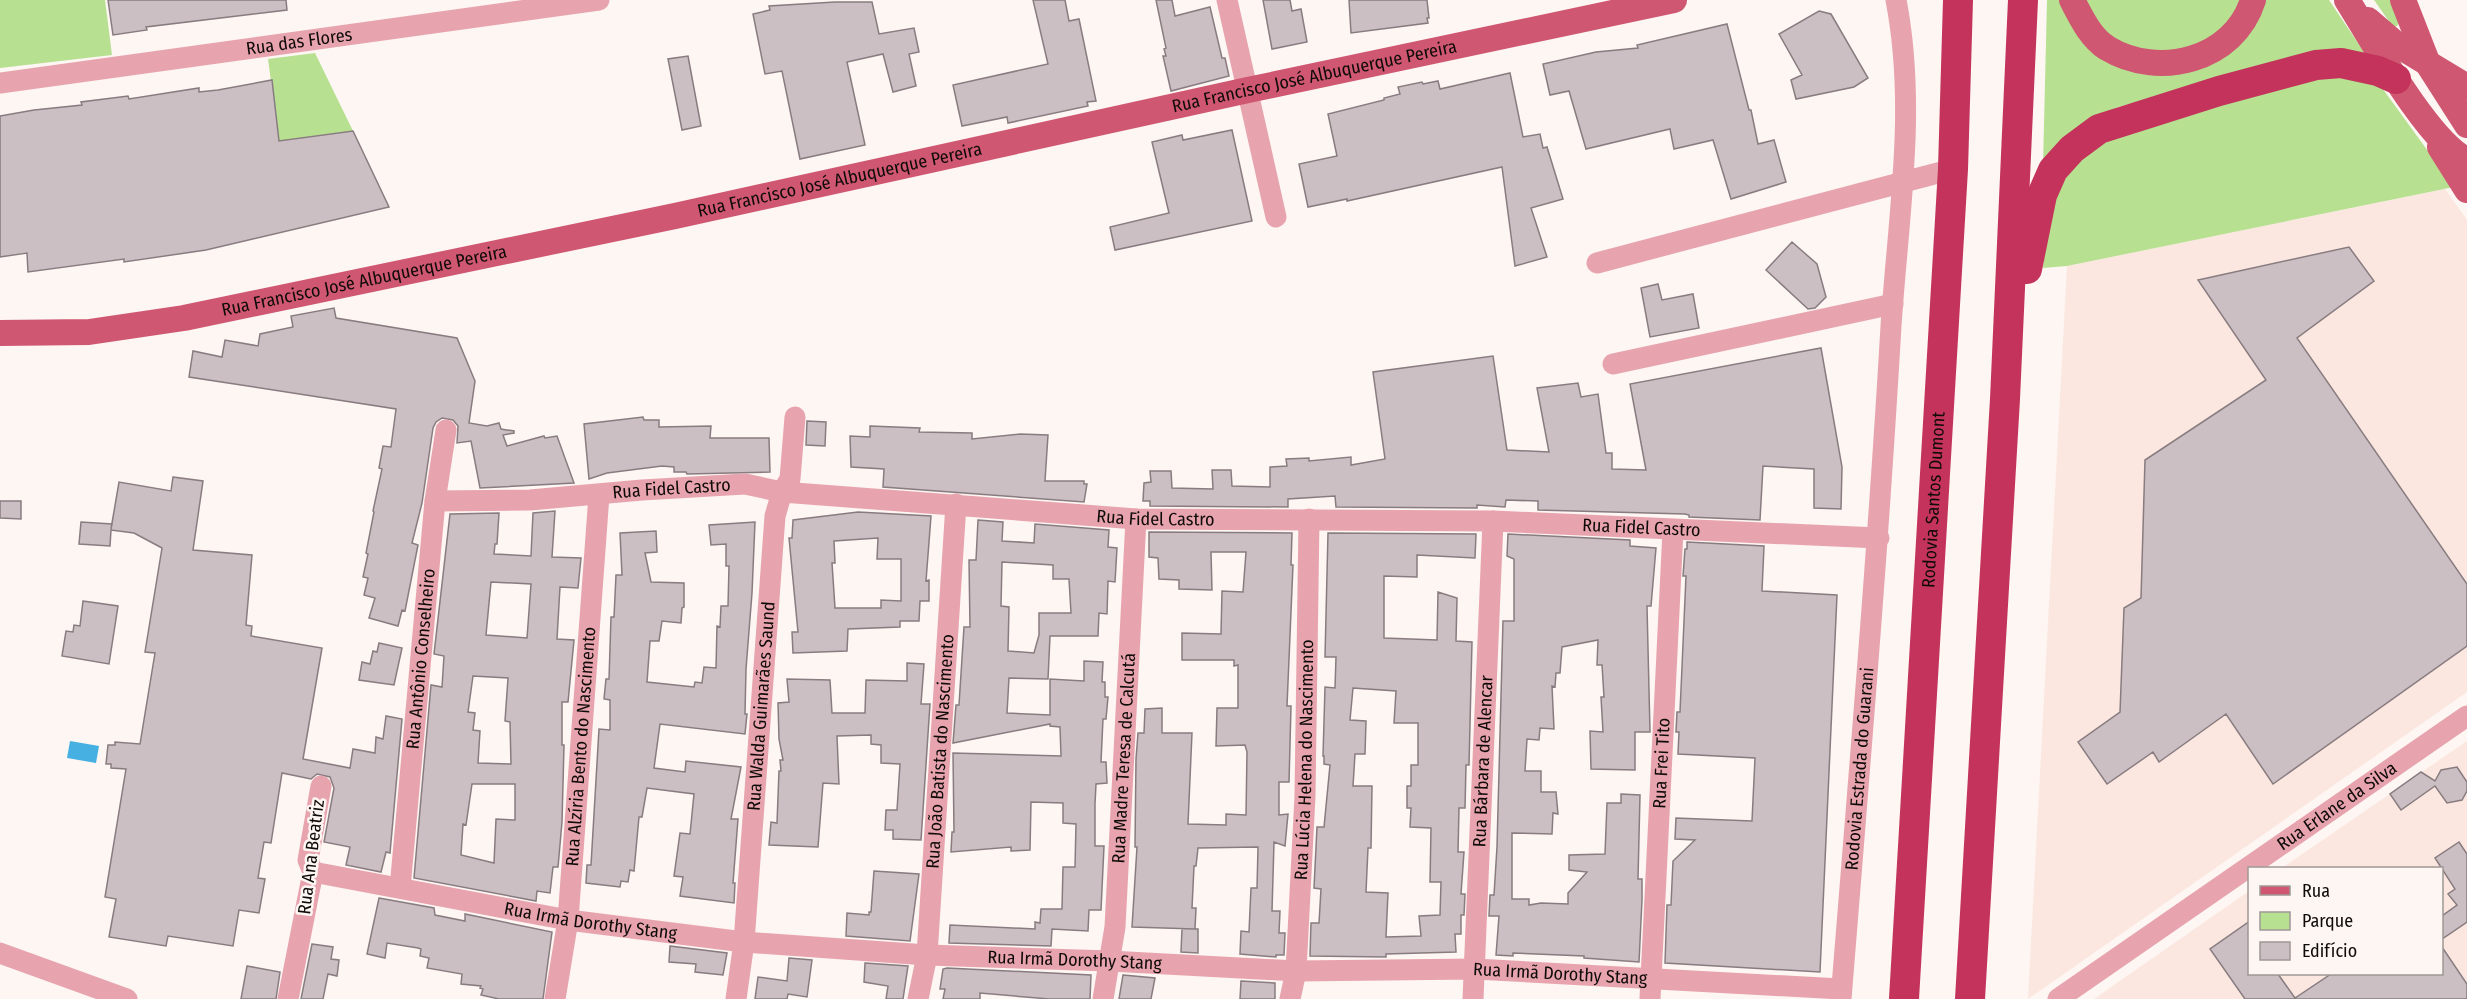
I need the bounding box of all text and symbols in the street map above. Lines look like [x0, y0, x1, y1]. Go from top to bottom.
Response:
street label: Rua das Flores [245, 23, 354, 60]
street label: Rua Francisco José Albuquerque Pereira [1170, 35, 1459, 117]
street label: Rua Francisco José Albuquerque Pereira [695, 138, 984, 222]
street label: Rua Francisco José Albuquerque Pereira [220, 240, 509, 321]
street label: Rodovia Santos Dumont [1917, 411, 1950, 589]
street label: Rua Fidel Castro [612, 474, 731, 504]
street label: Rua Fidel Castro [1096, 505, 1215, 530]
street label: Rua Fidel Castro [1582, 514, 1701, 541]
street label: Rua Antônio Conselheiro [402, 568, 440, 750]
street label: Rua Walda Guimarães Saund [743, 601, 780, 812]
street label: Rua Alzíria Bento do Nascimento [561, 626, 600, 867]
street label: Rua João Batista do Nascimento [922, 633, 959, 869]
street label: Rua Lúcia Helena do Nascimento [1290, 639, 1318, 881]
street label: Rua Madre Teresa de Calcutá [1107, 652, 1140, 864]
street label: Rodovia Estrada do Guarani [1840, 666, 1878, 871]
street label: Rua Bárbara de Alencar [1468, 674, 1498, 848]
street label: Rua Frei Tito [1648, 717, 1675, 809]
street label: Rua Erlane da Silva [2273, 757, 2401, 855]
street label: Rua Ana Beatriz [293, 798, 329, 916]
legend [2248, 867, 2443, 975]
text: Rua [2302, 880, 2330, 902]
street label: Rua Irmã Dorothy Stang [502, 897, 679, 945]
text: Parque [2302, 910, 2353, 932]
text: Edifício [2302, 940, 2357, 962]
street label: Rua Irmã Dorothy Stang [987, 946, 1163, 975]
street label: Rua Irmã Dorothy Stang [1472, 958, 1648, 989]

